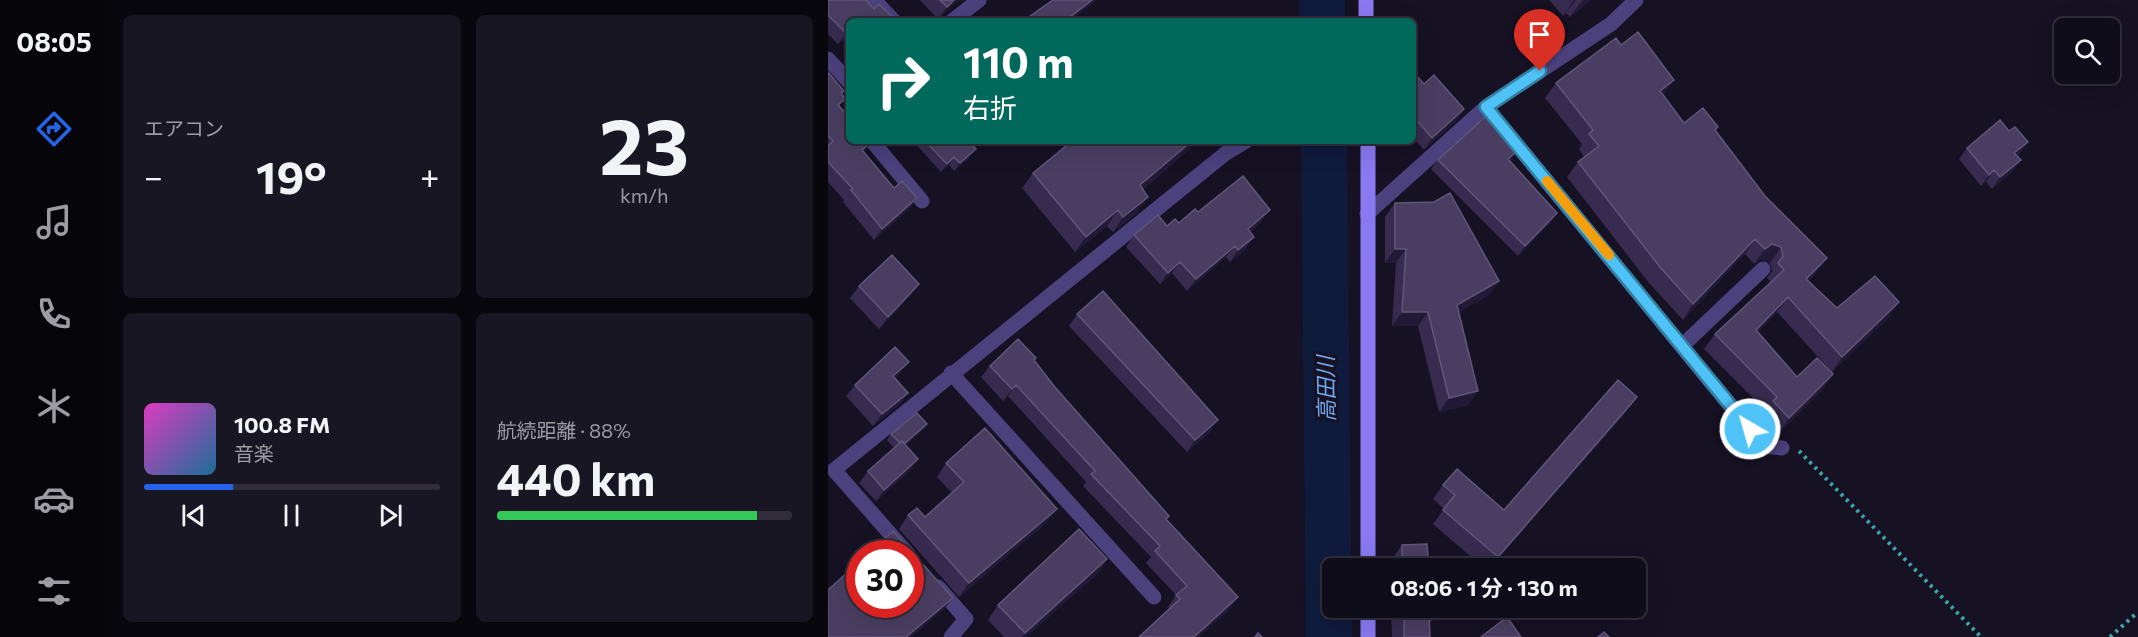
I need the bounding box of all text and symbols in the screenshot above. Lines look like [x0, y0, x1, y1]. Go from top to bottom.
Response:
pin [1514, 9, 1565, 71]
icon: arrive [1523, 18, 1556, 51]
map controls [2054, 18, 2120, 84]
button: search [2054, 18, 2120, 84]
text: 08:05 [16, 25, 92, 58]
text: 110 m [963, 35, 1074, 87]
icon: right [864, 42, 942, 120]
text: 右折 [963, 91, 1017, 124]
text: 23 [599, 96, 689, 191]
icon: directions [33, 108, 75, 150]
text: エアコン [144, 116, 224, 140]
text: 19° [256, 148, 327, 203]
text: − [144, 155, 163, 196]
text: + [420, 155, 439, 196]
text: km/h [620, 183, 669, 207]
icon: music [33, 201, 75, 243]
icon: phone [33, 293, 75, 335]
water label: 高田川 [1311, 354, 1340, 422]
icon: climate [33, 385, 75, 427]
position arrow [1718, 397, 1782, 461]
text: 100.8 FM [234, 411, 330, 438]
text: 航続距離 · 88% [497, 418, 631, 442]
text: 音楽 [234, 441, 274, 465]
text: 440 km [497, 450, 655, 505]
icon: car [33, 478, 75, 520]
icon: previous [177, 499, 210, 532]
icon: pause [275, 499, 308, 532]
icon: next [374, 499, 407, 532]
speed limit sign: 30 [846, 540, 924, 618]
icon: filters [33, 570, 75, 612]
text: 08:06 · 1 分 · 130 m [1390, 574, 1578, 601]

